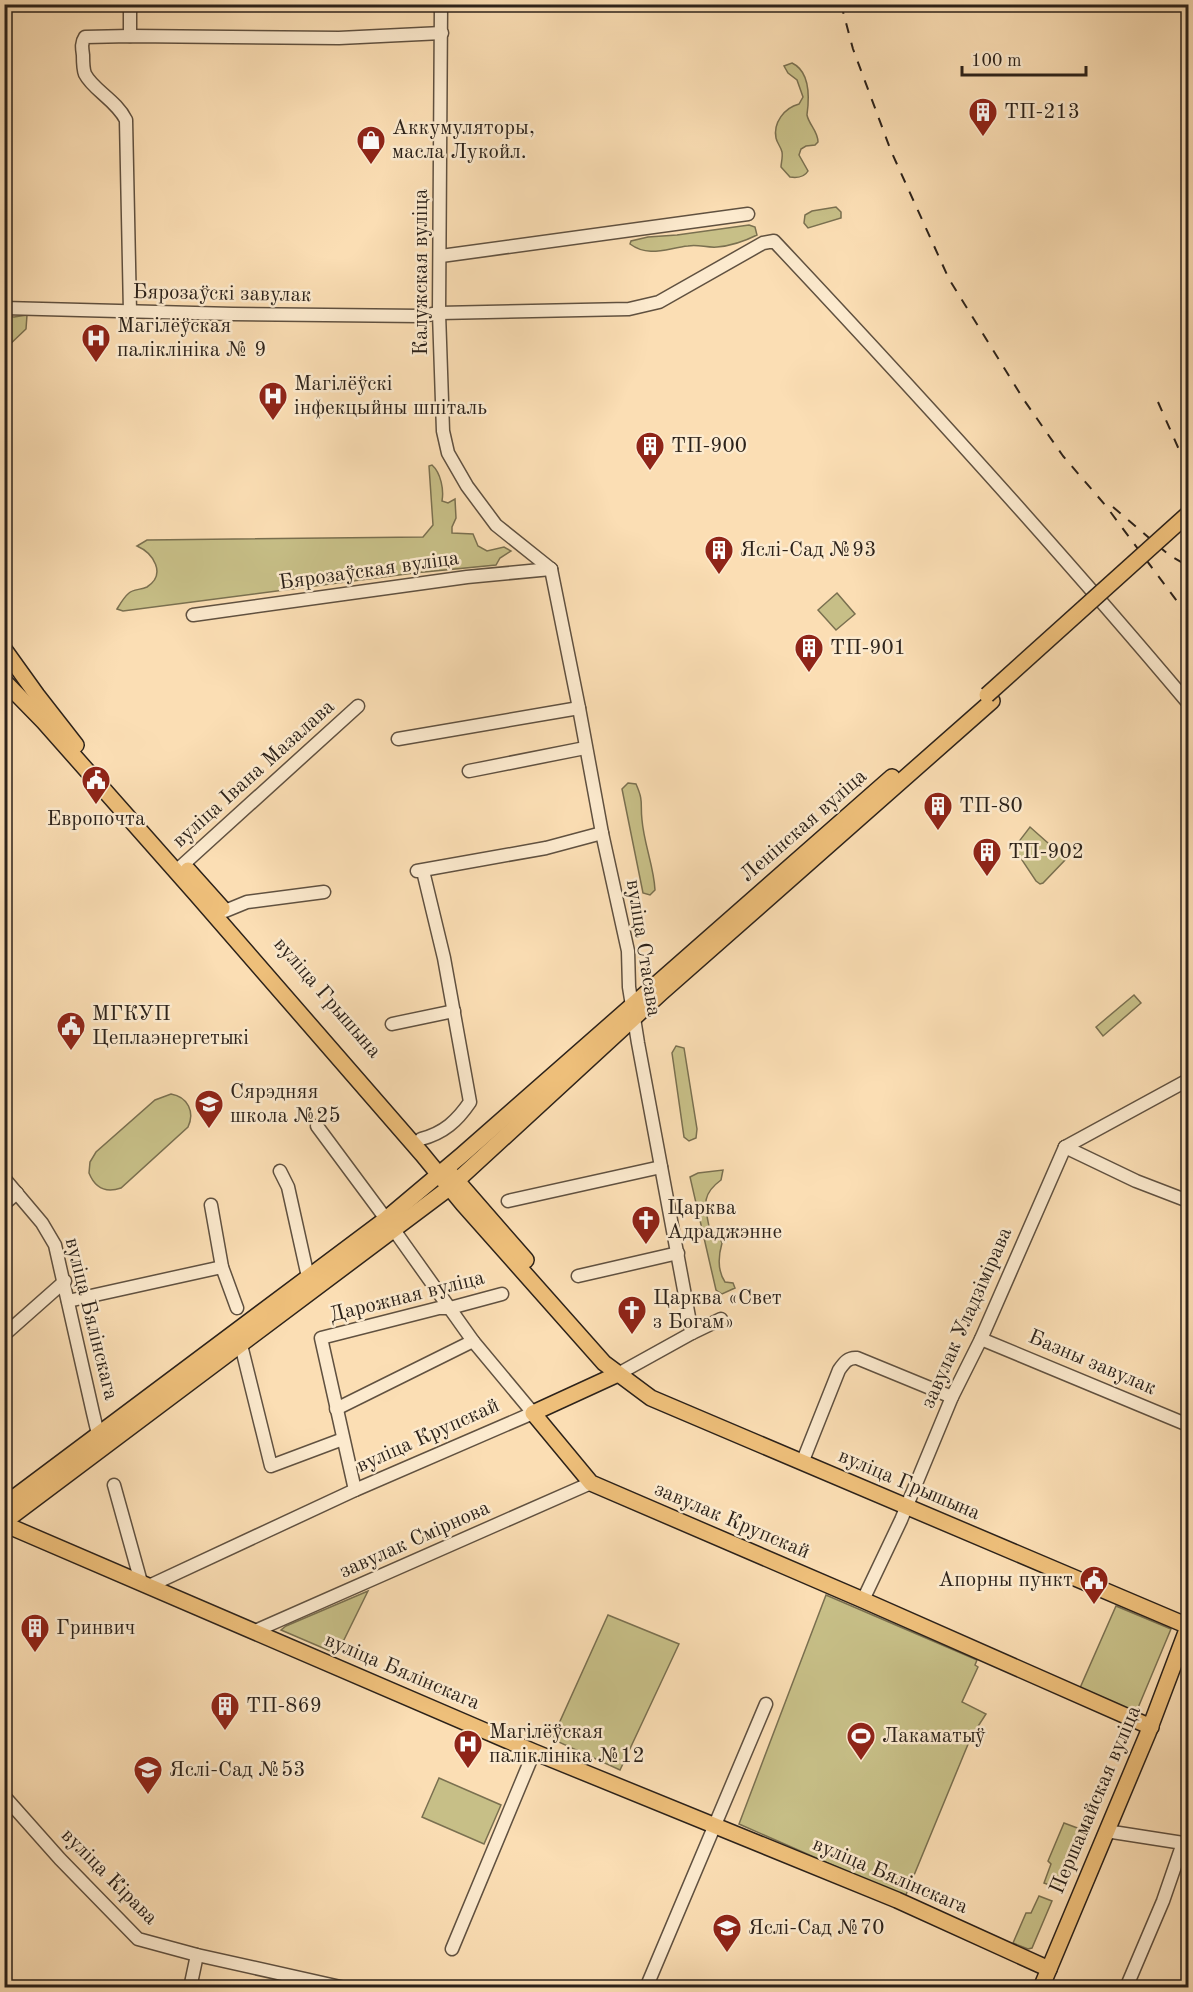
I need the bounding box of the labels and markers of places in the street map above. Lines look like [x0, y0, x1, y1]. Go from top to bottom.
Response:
building icon: ТП-213 [967, 96, 999, 138]
place label: ТП-213 [1004, 102, 1080, 123]
place label: Аккумуляторы, масла Лукойл. [392, 118, 535, 163]
shop icon: Аккумуляторы, масла Лукойл. [355, 124, 387, 166]
place label: Магілёўская паліклініка № 9 [117, 316, 266, 361]
hospital icon: Магілёўская паліклініка № 9 [80, 322, 112, 364]
place label: Магілёўскі інфекцыйны шпіталь [294, 374, 487, 419]
hospital icon: Магілёўскі інфекцыйны шпіталь [257, 380, 289, 422]
building icon: ТП-900 [634, 430, 666, 472]
place label: ТП-900 [671, 436, 747, 457]
building icon: Яслі-Сад №93 [703, 534, 735, 576]
place label: Яслі-Сад №93 [740, 540, 876, 561]
building icon: ТП-901 [793, 632, 825, 674]
place label: ТП-901 [830, 638, 906, 659]
public building icon: Европочта [80, 764, 112, 806]
building icon: ТП-80 [922, 790, 954, 832]
place label: ТП-80 [959, 796, 1023, 817]
place label: Европочта [47, 809, 145, 830]
building icon: ТП-902 [971, 836, 1003, 878]
place label: ТП-902 [1008, 842, 1084, 863]
place label: МГКУП Цеплаэнергетыкі [92, 1004, 249, 1049]
public building icon: МГКУП Цеплаэнергетыкі [55, 1010, 87, 1052]
place label: Сярэдняя школа №25 [230, 1082, 341, 1127]
school or university icon: Сярэдняя школа №25 [193, 1088, 225, 1130]
place label: Царква Адраджэнне [667, 1198, 782, 1243]
church icon: Царква Адраджэнне [630, 1204, 662, 1246]
place label: Царква «Свет з Богам» [653, 1288, 782, 1333]
church icon: Царква «Свет з Богам» [616, 1294, 648, 1336]
public building icon: Апорны пункт [1078, 1564, 1110, 1606]
place label: Апорны пункт [938, 1570, 1073, 1591]
building icon: Гринвич [19, 1612, 51, 1654]
place label: Гринвич [56, 1618, 135, 1639]
building icon: ТП-869 [209, 1690, 241, 1732]
place label: ТП-869 [246, 1696, 322, 1717]
sports icon: Лакаматыў [845, 1720, 877, 1762]
place label: Магілёўская паліклініка №12 [489, 1722, 645, 1767]
place label: Лакаматыў [882, 1726, 986, 1747]
hospital icon: Магілёўская паліклініка №12 [452, 1728, 484, 1770]
school or university icon: Яслі-Сад №53 [132, 1754, 164, 1796]
place label: Яслі-Сад №53 [169, 1760, 305, 1781]
school or university icon: Яслі-Сад №70 [711, 1912, 743, 1954]
place label: Яслі-Сад №70 [748, 1918, 884, 1939]

